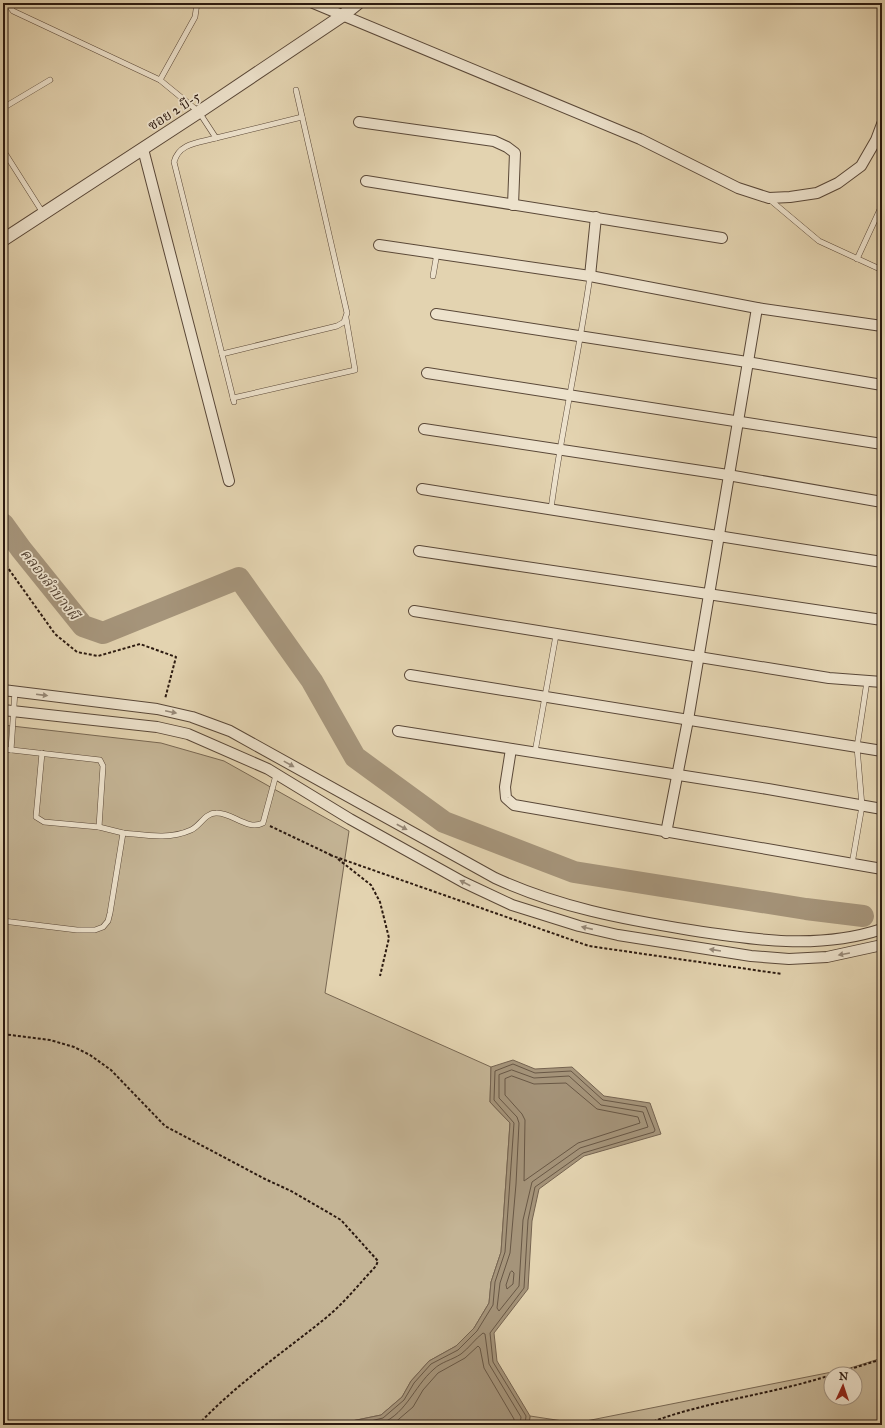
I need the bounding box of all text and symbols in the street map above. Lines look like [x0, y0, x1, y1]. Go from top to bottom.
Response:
street label: ซอย 2 บี-5 [145, 88, 204, 134]
water label: คลองลำบางผี [17, 545, 85, 625]
one-way arrow [36, 692, 48, 698]
one-way arrow [164, 709, 177, 715]
one-way arrow [283, 761, 295, 768]
one-way arrow [397, 824, 408, 831]
one-way arrow [460, 879, 471, 886]
one-way arrow [581, 925, 593, 931]
one-way arrow [709, 947, 721, 953]
one-way arrow [838, 951, 850, 957]
north arrow [823, 1366, 863, 1406]
text: N [838, 1370, 849, 1383]

